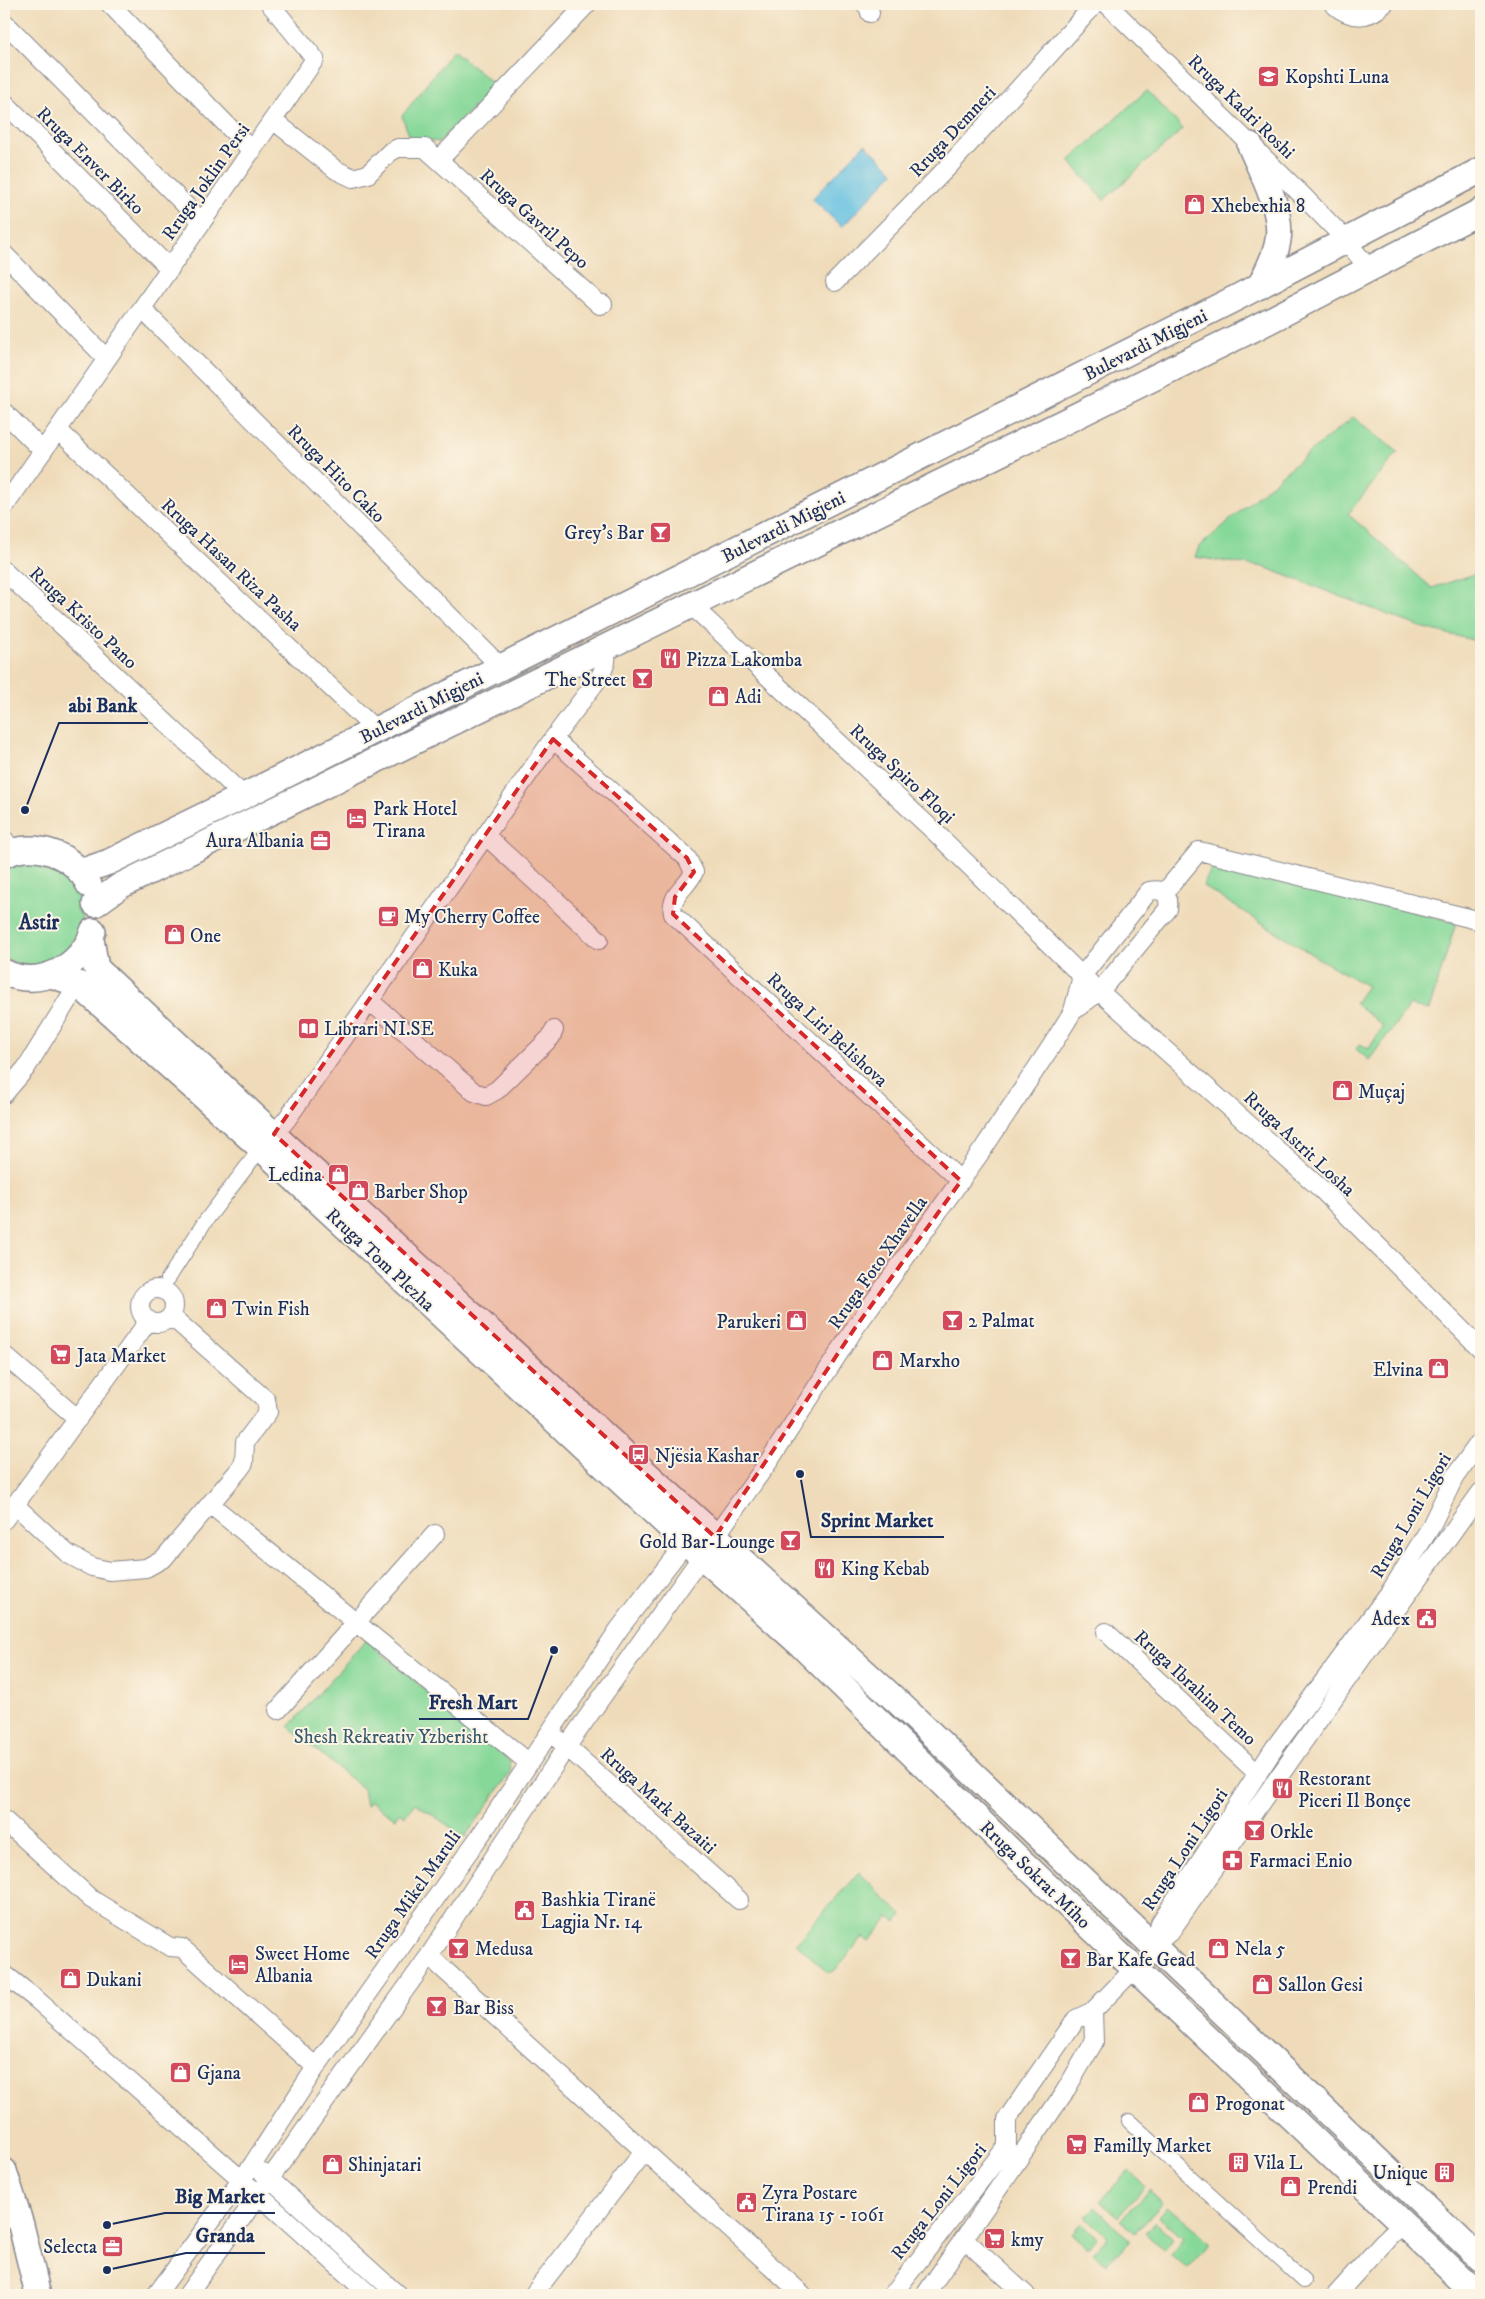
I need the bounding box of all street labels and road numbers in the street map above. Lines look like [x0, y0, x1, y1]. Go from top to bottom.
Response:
street label: Rruga Kadri Roshi [1183, 50, 1299, 164]
street label: Rruga Demneri [905, 82, 1001, 182]
street label: Rruga Enver Birko [31, 102, 149, 220]
street label: Rruga Joklin Persi [157, 119, 255, 245]
street label: Rruga Gavril Pepo [475, 164, 593, 274]
street label: Bulevardi Migjeni [1080, 304, 1211, 386]
street label: Rruga Hito Cako [282, 420, 390, 528]
street label: Bulevardi Migjeni [718, 486, 849, 568]
street label: Rruga Hasan Riza Pasha [156, 494, 306, 636]
street label: Rruga Kristo Pano [24, 562, 142, 674]
street label: Bulevardi Migjeni [356, 667, 487, 749]
street label: Rruga Spiro Floqi [844, 719, 960, 830]
street label: Rruga Liri Belishova [762, 968, 892, 1092]
street label: Rruga Astrit Losha [1238, 1087, 1360, 1202]
street label: Rruga Foto Xhavella [824, 1192, 933, 1334]
street label: Rruga Tom Plezha [321, 1204, 439, 1317]
street label: Rruga Loni Ligori [1366, 1449, 1457, 1583]
street label: Rruga Ibrahim Temo [1129, 1625, 1261, 1751]
street label: Rruga Mark Bazaiti [595, 1743, 721, 1859]
street label: Rruga Loni Ligori [1137, 1784, 1233, 1915]
street label: Rruga Sokrat Miho [975, 1816, 1095, 1934]
street label: Rruga Mikel Maruli [360, 1826, 466, 1964]
street label: Rruga Loni Ligori [887, 2139, 992, 2265]

